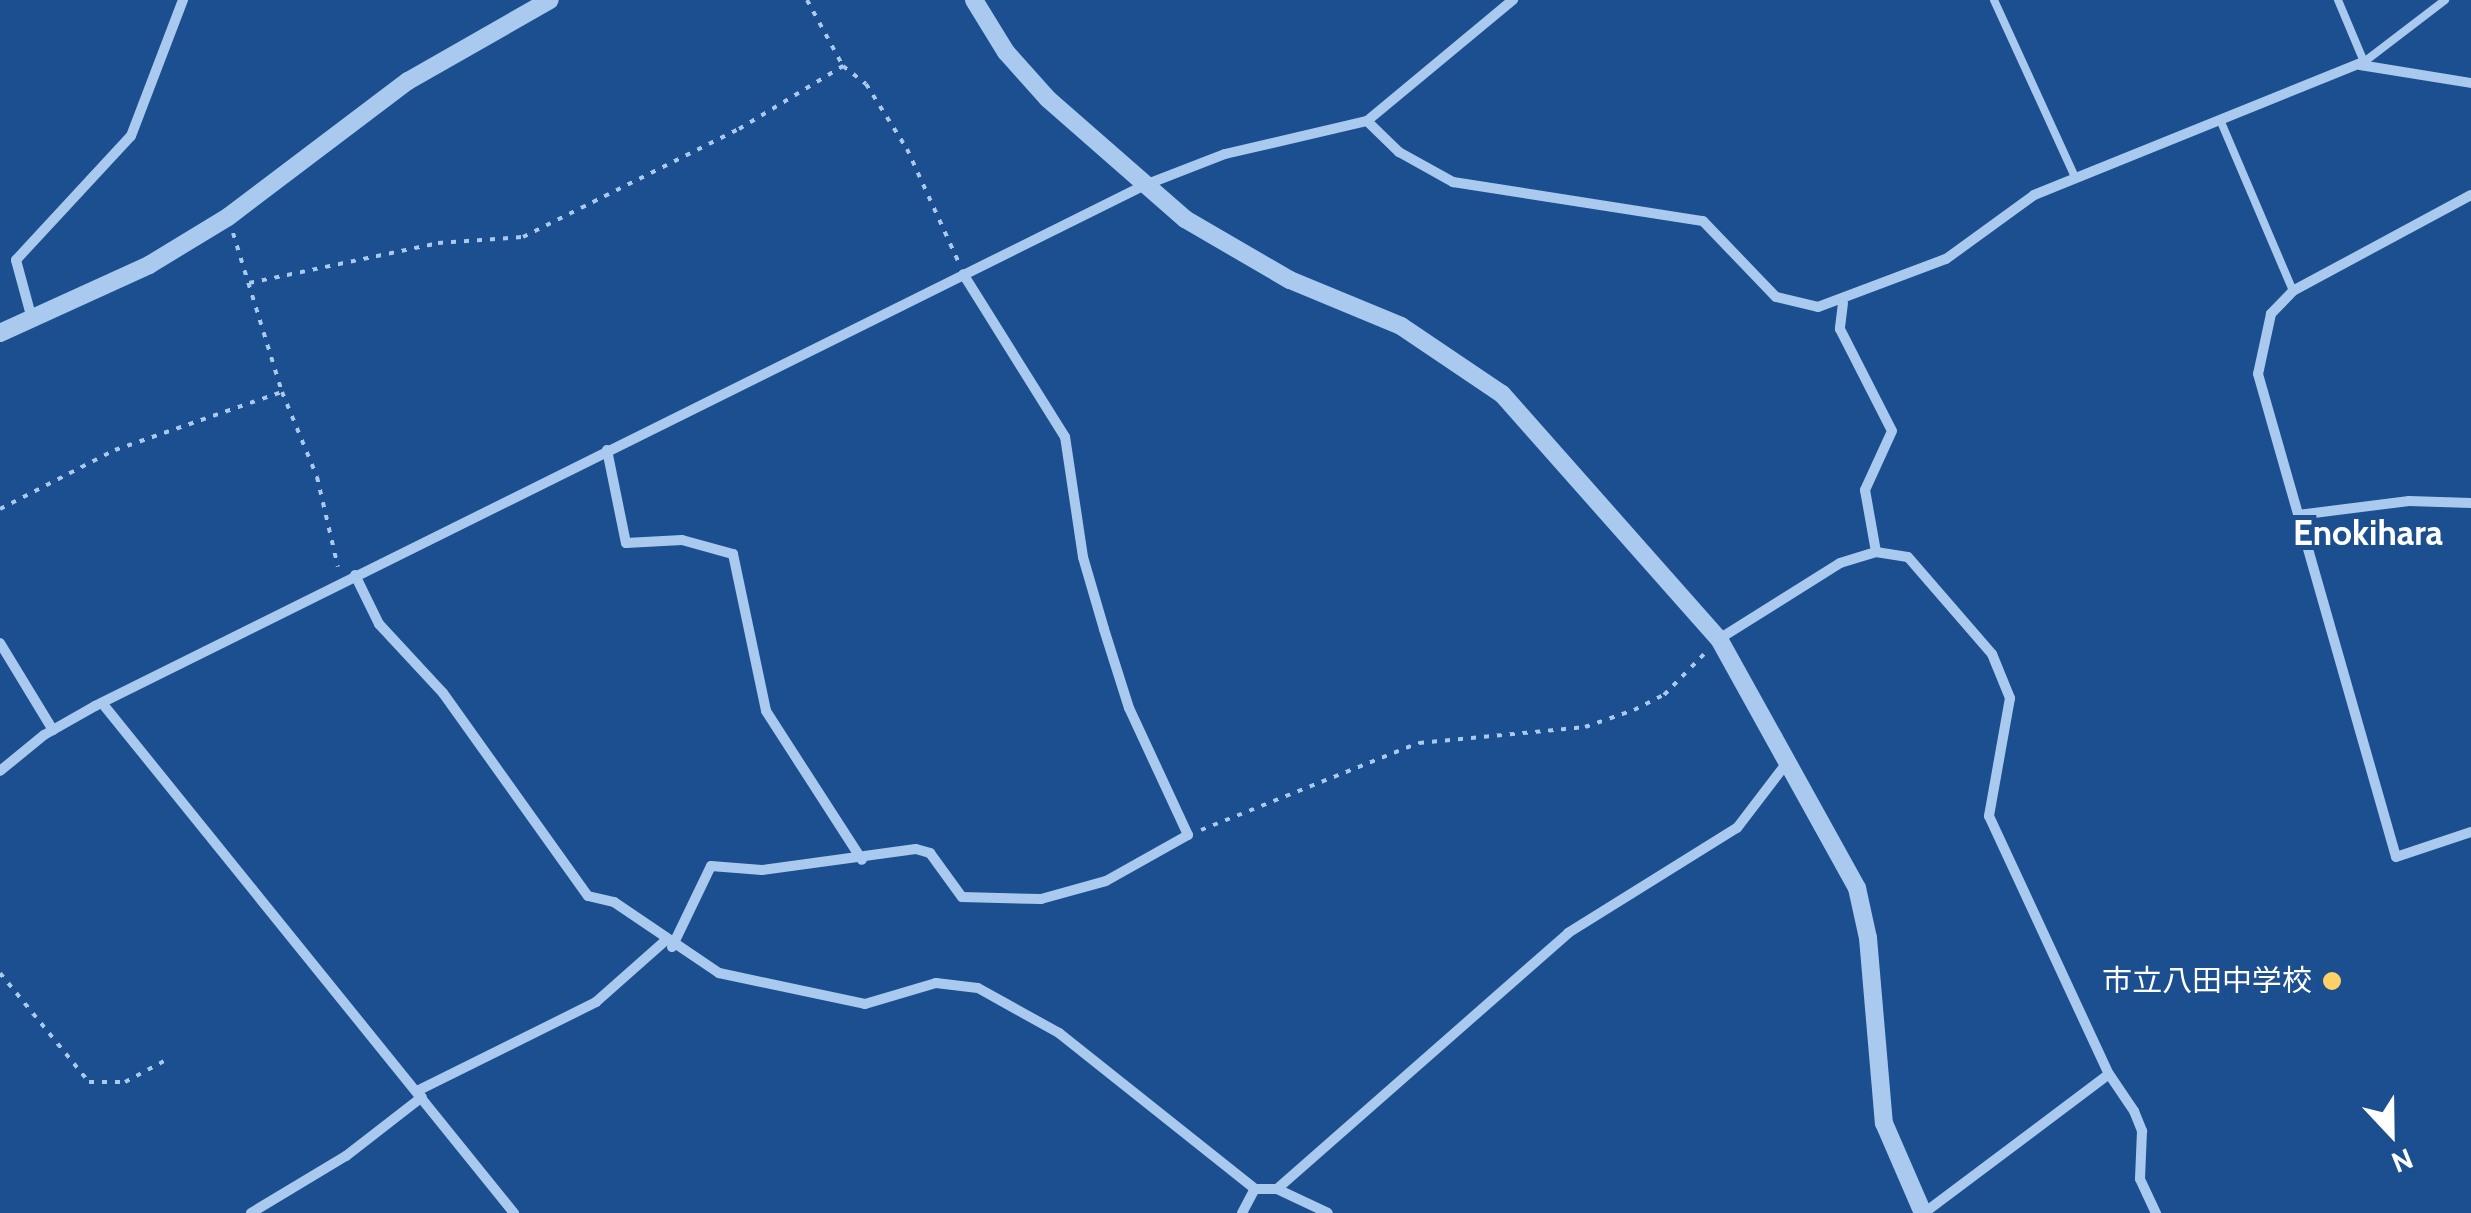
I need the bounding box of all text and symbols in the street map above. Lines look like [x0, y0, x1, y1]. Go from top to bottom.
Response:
district label: Enokihara [2293, 512, 2443, 554]
place label: 市立八田中学校 [2102, 963, 2312, 999]
marker: 市立八田中学校 [2321, 970, 2343, 992]
north arrow [2341, 1083, 2441, 1183]
text: N [2387, 1141, 2418, 1180]

